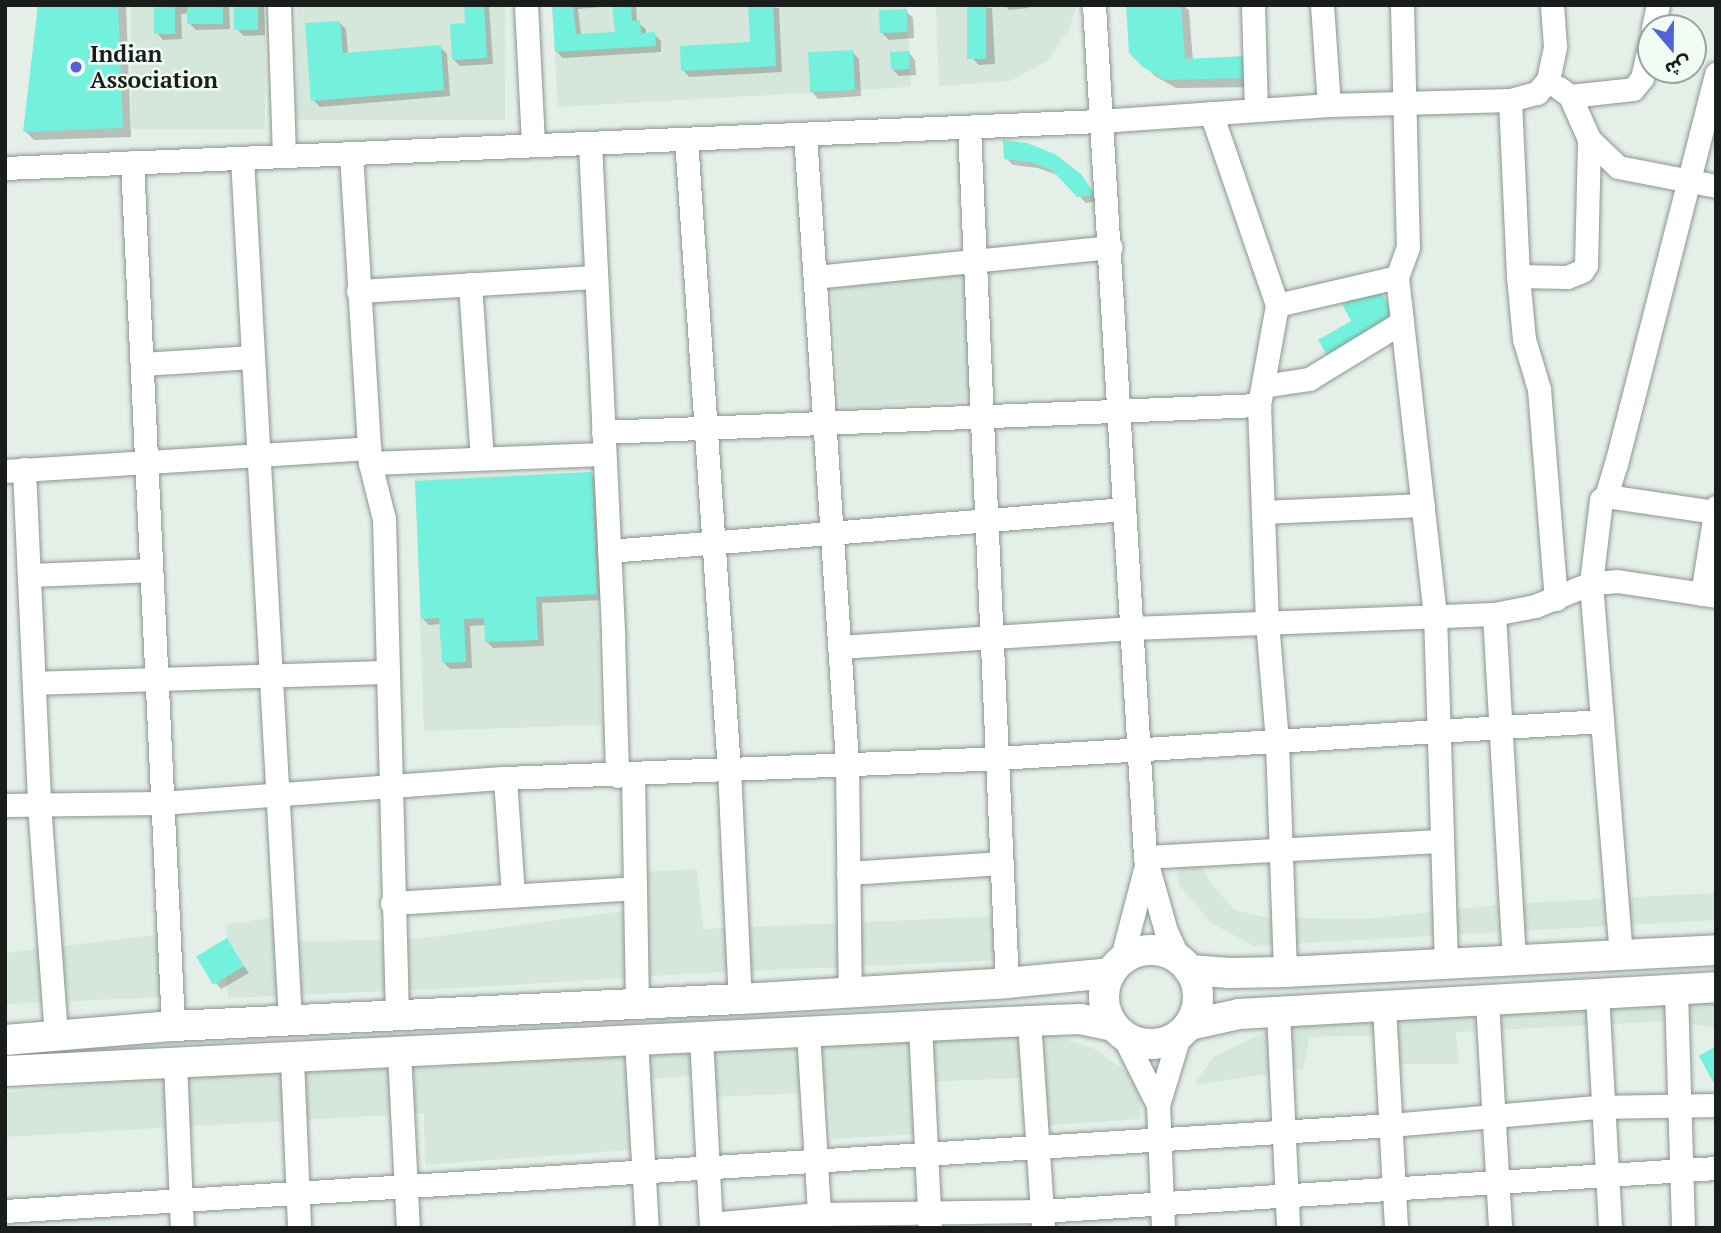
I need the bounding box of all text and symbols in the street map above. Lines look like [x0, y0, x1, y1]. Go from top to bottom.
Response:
north arrow [1637, 14, 1707, 84]
place label: Indian Association [90, 40, 218, 94]
text: ش [1662, 51, 1695, 84]
marker: Indian Association [68, 59, 84, 75]

